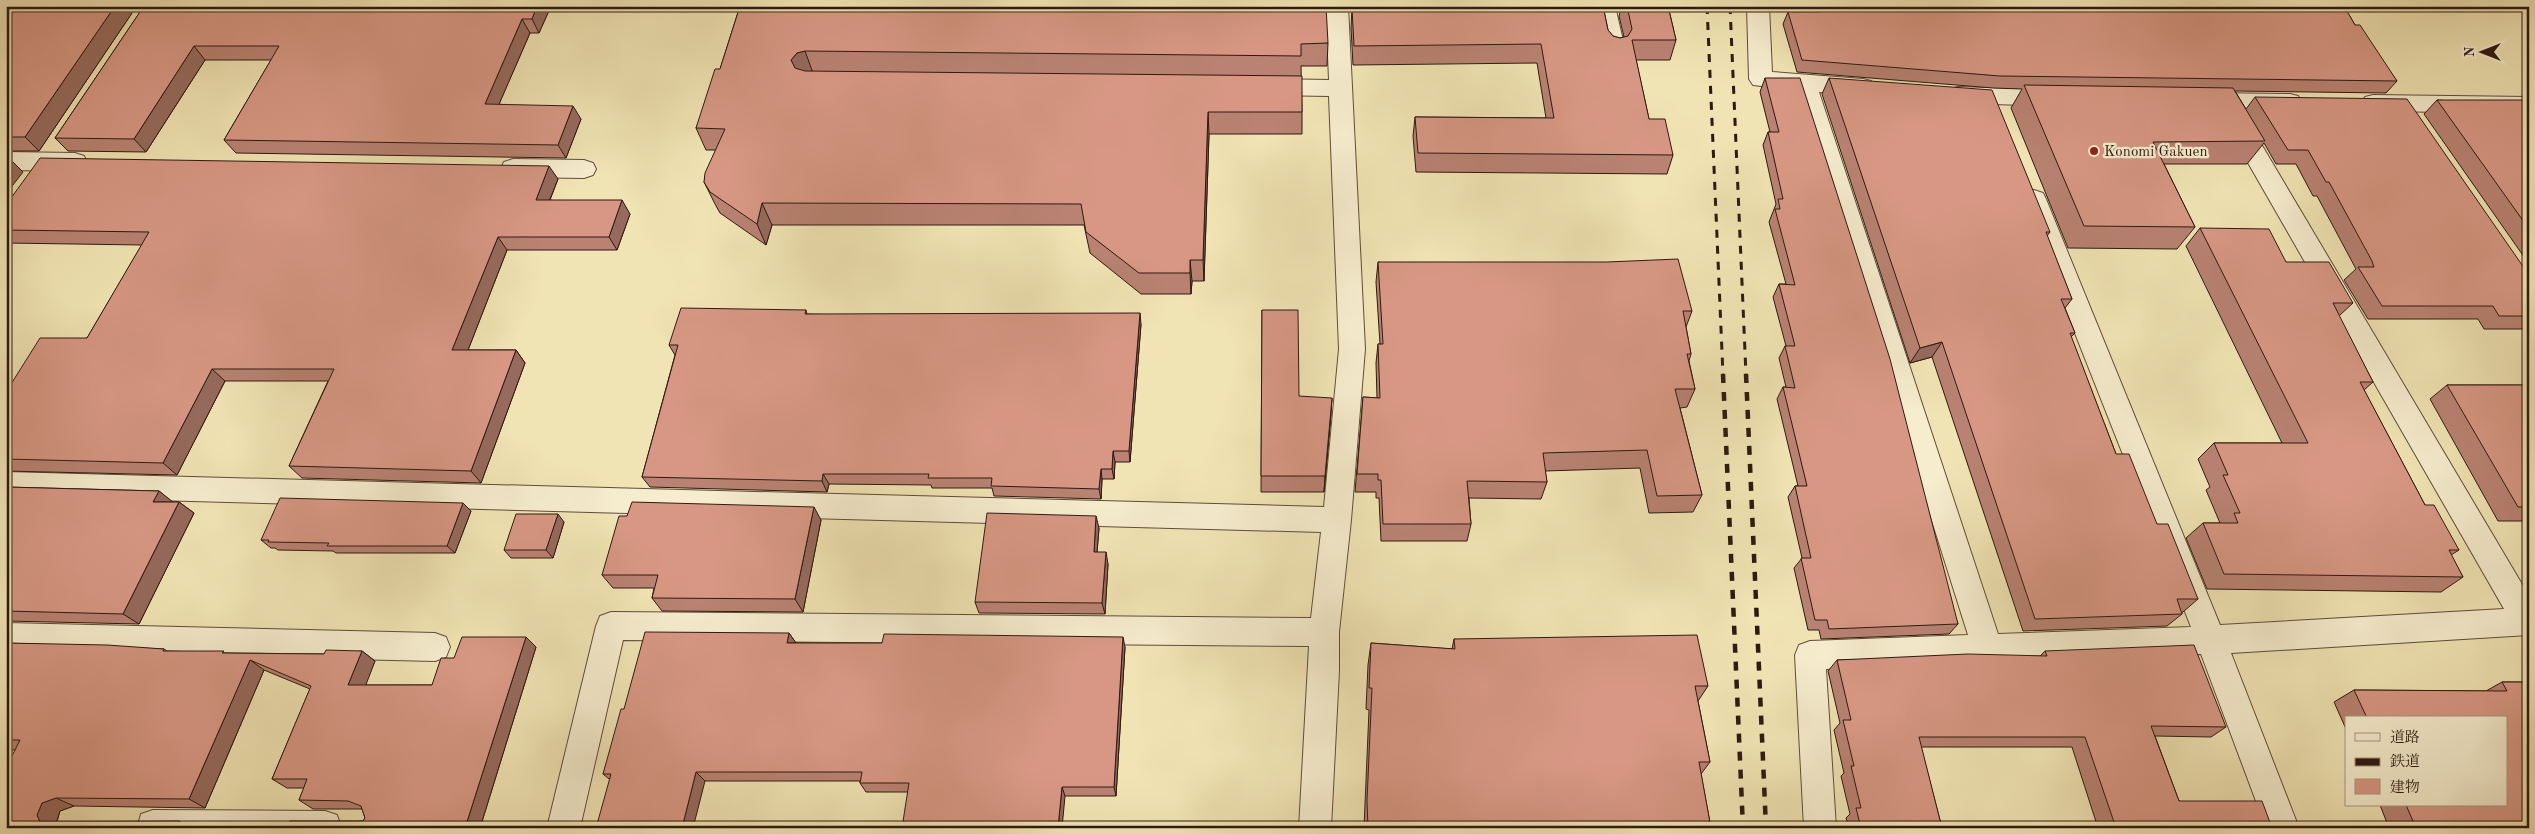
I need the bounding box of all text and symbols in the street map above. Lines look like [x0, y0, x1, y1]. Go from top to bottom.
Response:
north arrow [2458, 28, 2508, 78]
text: N [2463, 46, 2477, 57]
marker: Konomi Gakuen [2088, 145, 2100, 157]
place label: Konomi Gakuen [2104, 145, 2208, 160]
legend [2345, 716, 2508, 806]
text: 道路 [2390, 729, 2420, 746]
text: 鉄道 [2390, 753, 2420, 770]
text: 建物 [2390, 779, 2420, 796]

